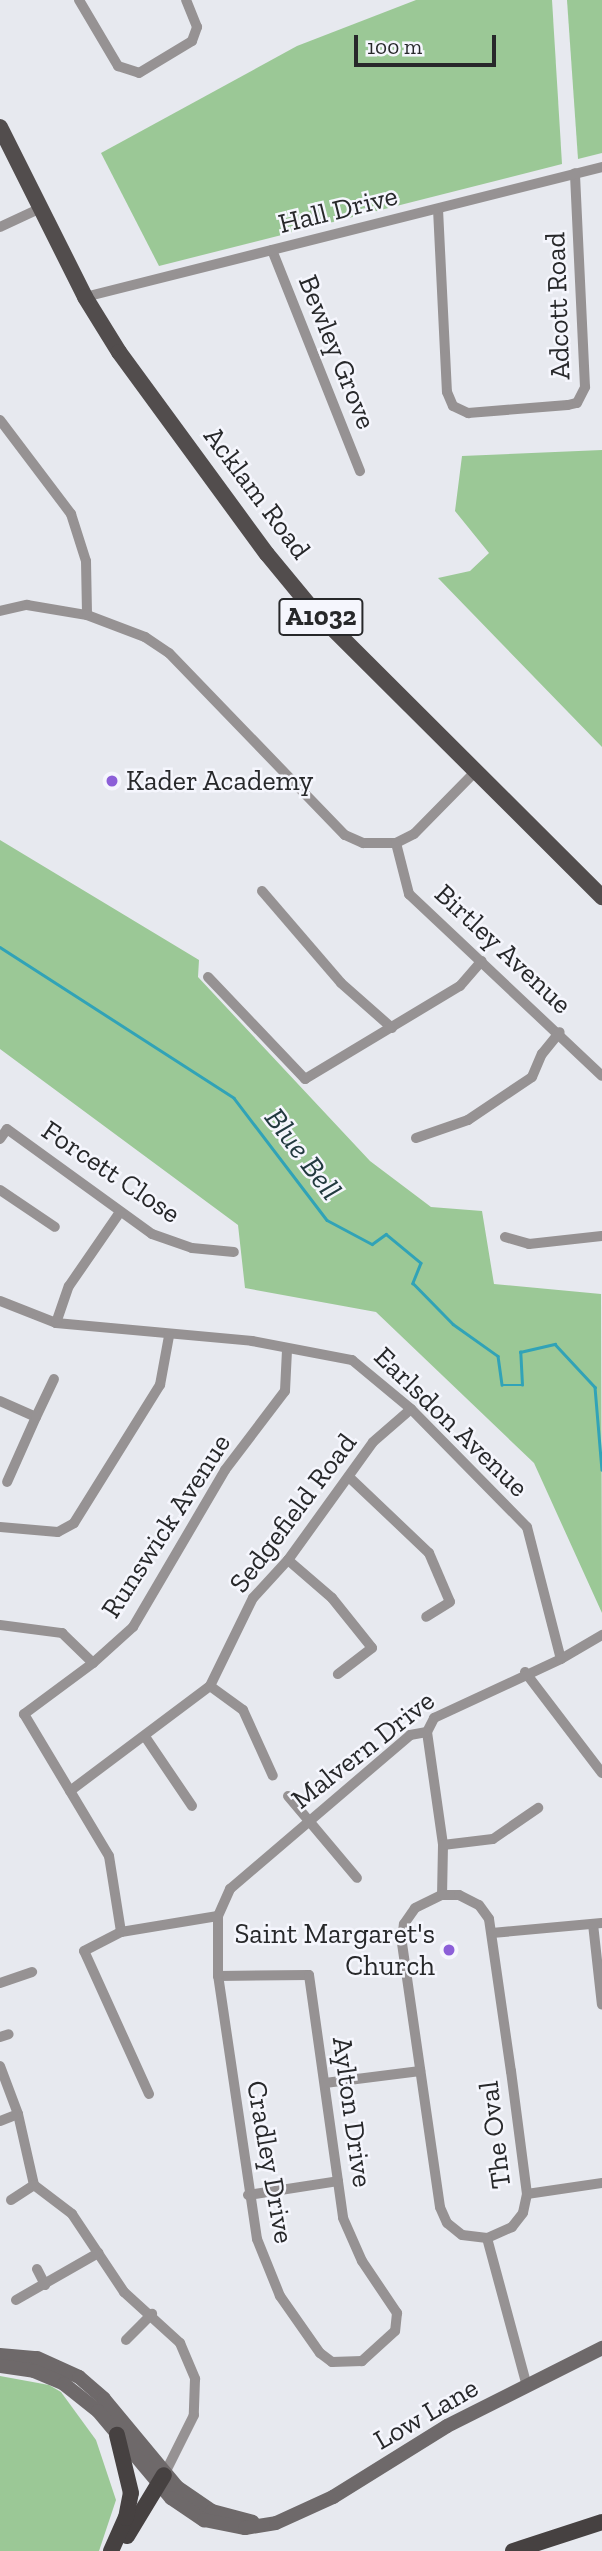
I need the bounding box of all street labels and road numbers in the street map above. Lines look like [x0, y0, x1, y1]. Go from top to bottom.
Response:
street label: Hall Drive [275, 179, 401, 241]
street label: Adcott Road [539, 232, 577, 380]
street label: Bewley Grove [291, 270, 383, 434]
street label: Acklam Road [196, 420, 318, 566]
road number: A1032 [277, 594, 365, 639]
street label: Birtley Avenue [427, 877, 579, 1021]
street label: Forcett Close [35, 1113, 187, 1231]
street label: Earlsdon Avenue [367, 1340, 535, 1504]
street label: Runswick Avenue [94, 1427, 238, 1625]
street label: Sedgefield Road [222, 1427, 364, 1599]
street label: Malvern Drive [285, 1684, 441, 1816]
street label: Aylton Drive [325, 2035, 379, 2189]
street label: Cradley Drive [239, 2078, 301, 2246]
street label: The Oval [472, 2079, 518, 2191]
street label: Low Lane [368, 2371, 484, 2457]

